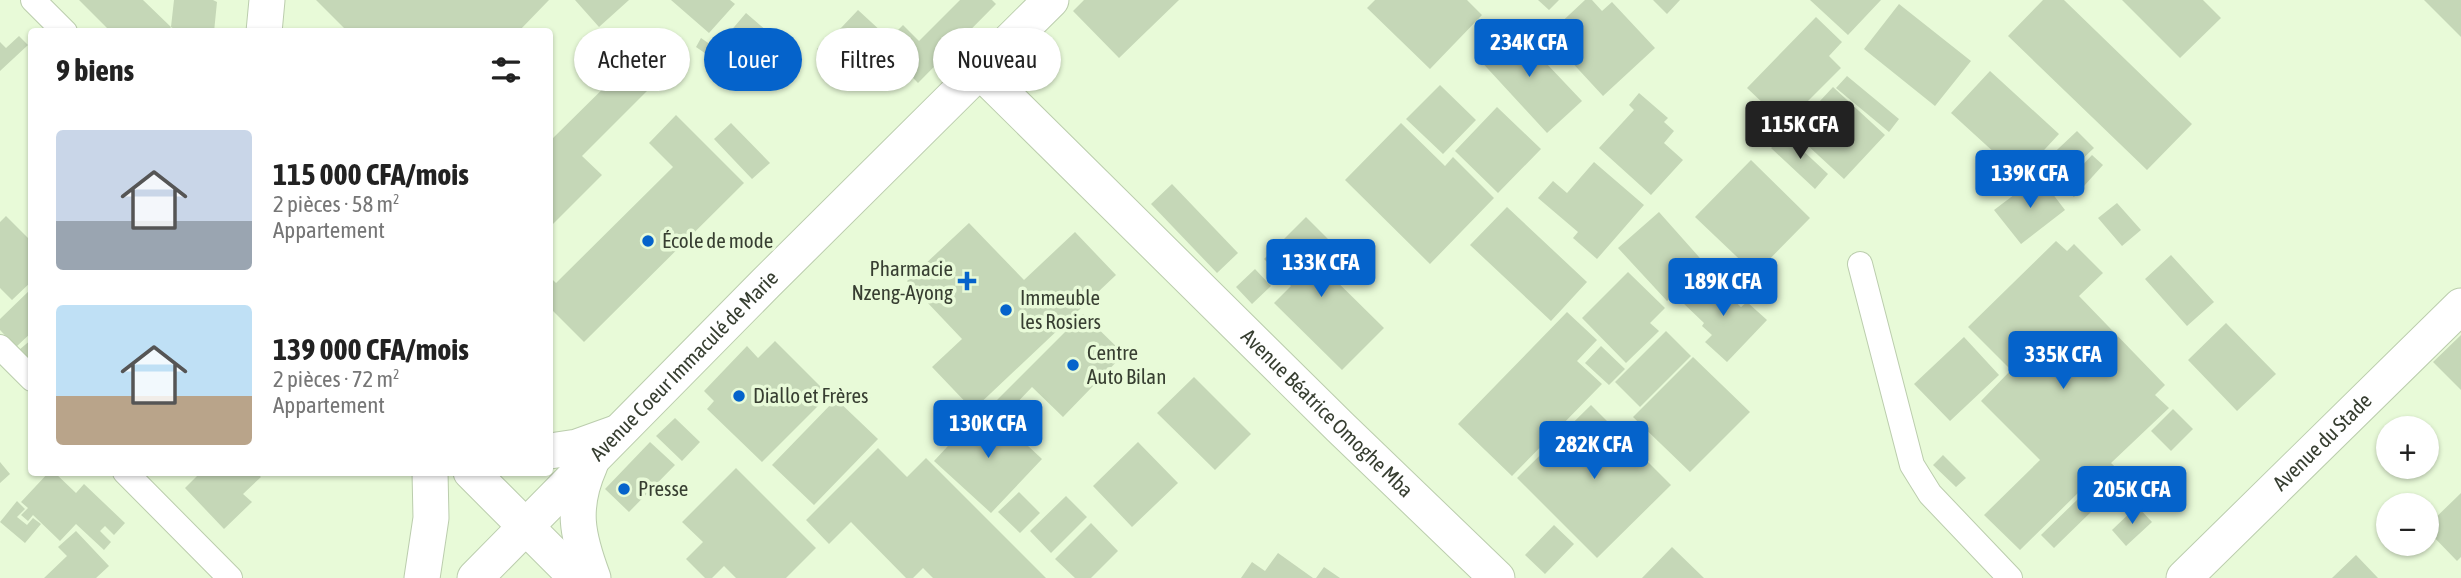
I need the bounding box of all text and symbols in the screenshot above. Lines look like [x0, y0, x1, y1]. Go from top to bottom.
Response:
pin: 234K CFA [1457, 20, 1601, 79]
chip: Acheter [574, 28, 690, 91]
chip: Louer [704, 28, 802, 91]
chip: Filtres [816, 28, 919, 91]
chip: Nouveau [933, 28, 1061, 91]
text: 234K CFA [1490, 29, 1568, 55]
icon: filters [487, 51, 525, 89]
text: 9 biens [56, 53, 134, 87]
pin: 115K CFA [1728, 102, 1872, 161]
text: 115K CFA [1761, 111, 1839, 137]
pin: 139K CFA [1958, 150, 2102, 210]
text: 115 000 CFA/mois [273, 157, 469, 191]
icon: home [112, 158, 196, 242]
text: 139K CFA [1991, 160, 2069, 186]
text: 2 pièces · 58 m² [273, 191, 400, 217]
text: Appartement [273, 217, 385, 243]
place label: École de mode [662, 228, 773, 252]
marker: École de mode [640, 233, 656, 249]
pin: 133K CFA [1249, 240, 1393, 299]
text: 133K CFA [1282, 249, 1360, 275]
place label: Pharmacie Nzeng-Ayong [851, 256, 953, 304]
pin: 189K CFA [1651, 258, 1795, 318]
street label: Avenue Coeur Immaculé de Marie [585, 265, 782, 465]
text: 189K CFA [1684, 268, 1762, 294]
marker: Pharmacie Nzeng-Ayong [959, 273, 975, 289]
place label: Immeuble les Rosiers [1020, 285, 1101, 333]
marker: Immeuble les Rosiers [998, 302, 1014, 318]
street label: Avenue Béatrice Omoghe Mba [1237, 323, 1418, 502]
text: 139 000 CFA/mois [273, 332, 469, 366]
pin: 335K CFA [1991, 332, 2135, 391]
icon: home [112, 333, 196, 417]
place label: Centre Auto Bilan [1087, 340, 1166, 388]
text: 335K CFA [2024, 341, 2102, 367]
marker: Centre Auto Bilan [1065, 357, 1081, 373]
text: 2 pièces · 72 m² [273, 366, 400, 392]
place label: Diallo et Frères [753, 383, 868, 407]
marker: Diallo et Frères [731, 388, 747, 404]
street label: Avenue du Stade [2268, 388, 2376, 495]
text: Appartement [273, 392, 385, 418]
pin: 130K CFA [916, 400, 1060, 460]
text: 130K CFA [949, 410, 1027, 436]
map controls [2376, 416, 2439, 556]
button: + [2376, 416, 2439, 479]
pin: 282K CFA [1522, 421, 1666, 481]
text: 282K CFA [1555, 431, 1633, 457]
pin: 205K CFA [2060, 466, 2204, 526]
place label: Presse [638, 476, 688, 500]
text: 205K CFA [2093, 476, 2171, 502]
marker: Presse [616, 481, 632, 497]
button: − [2376, 493, 2439, 556]

